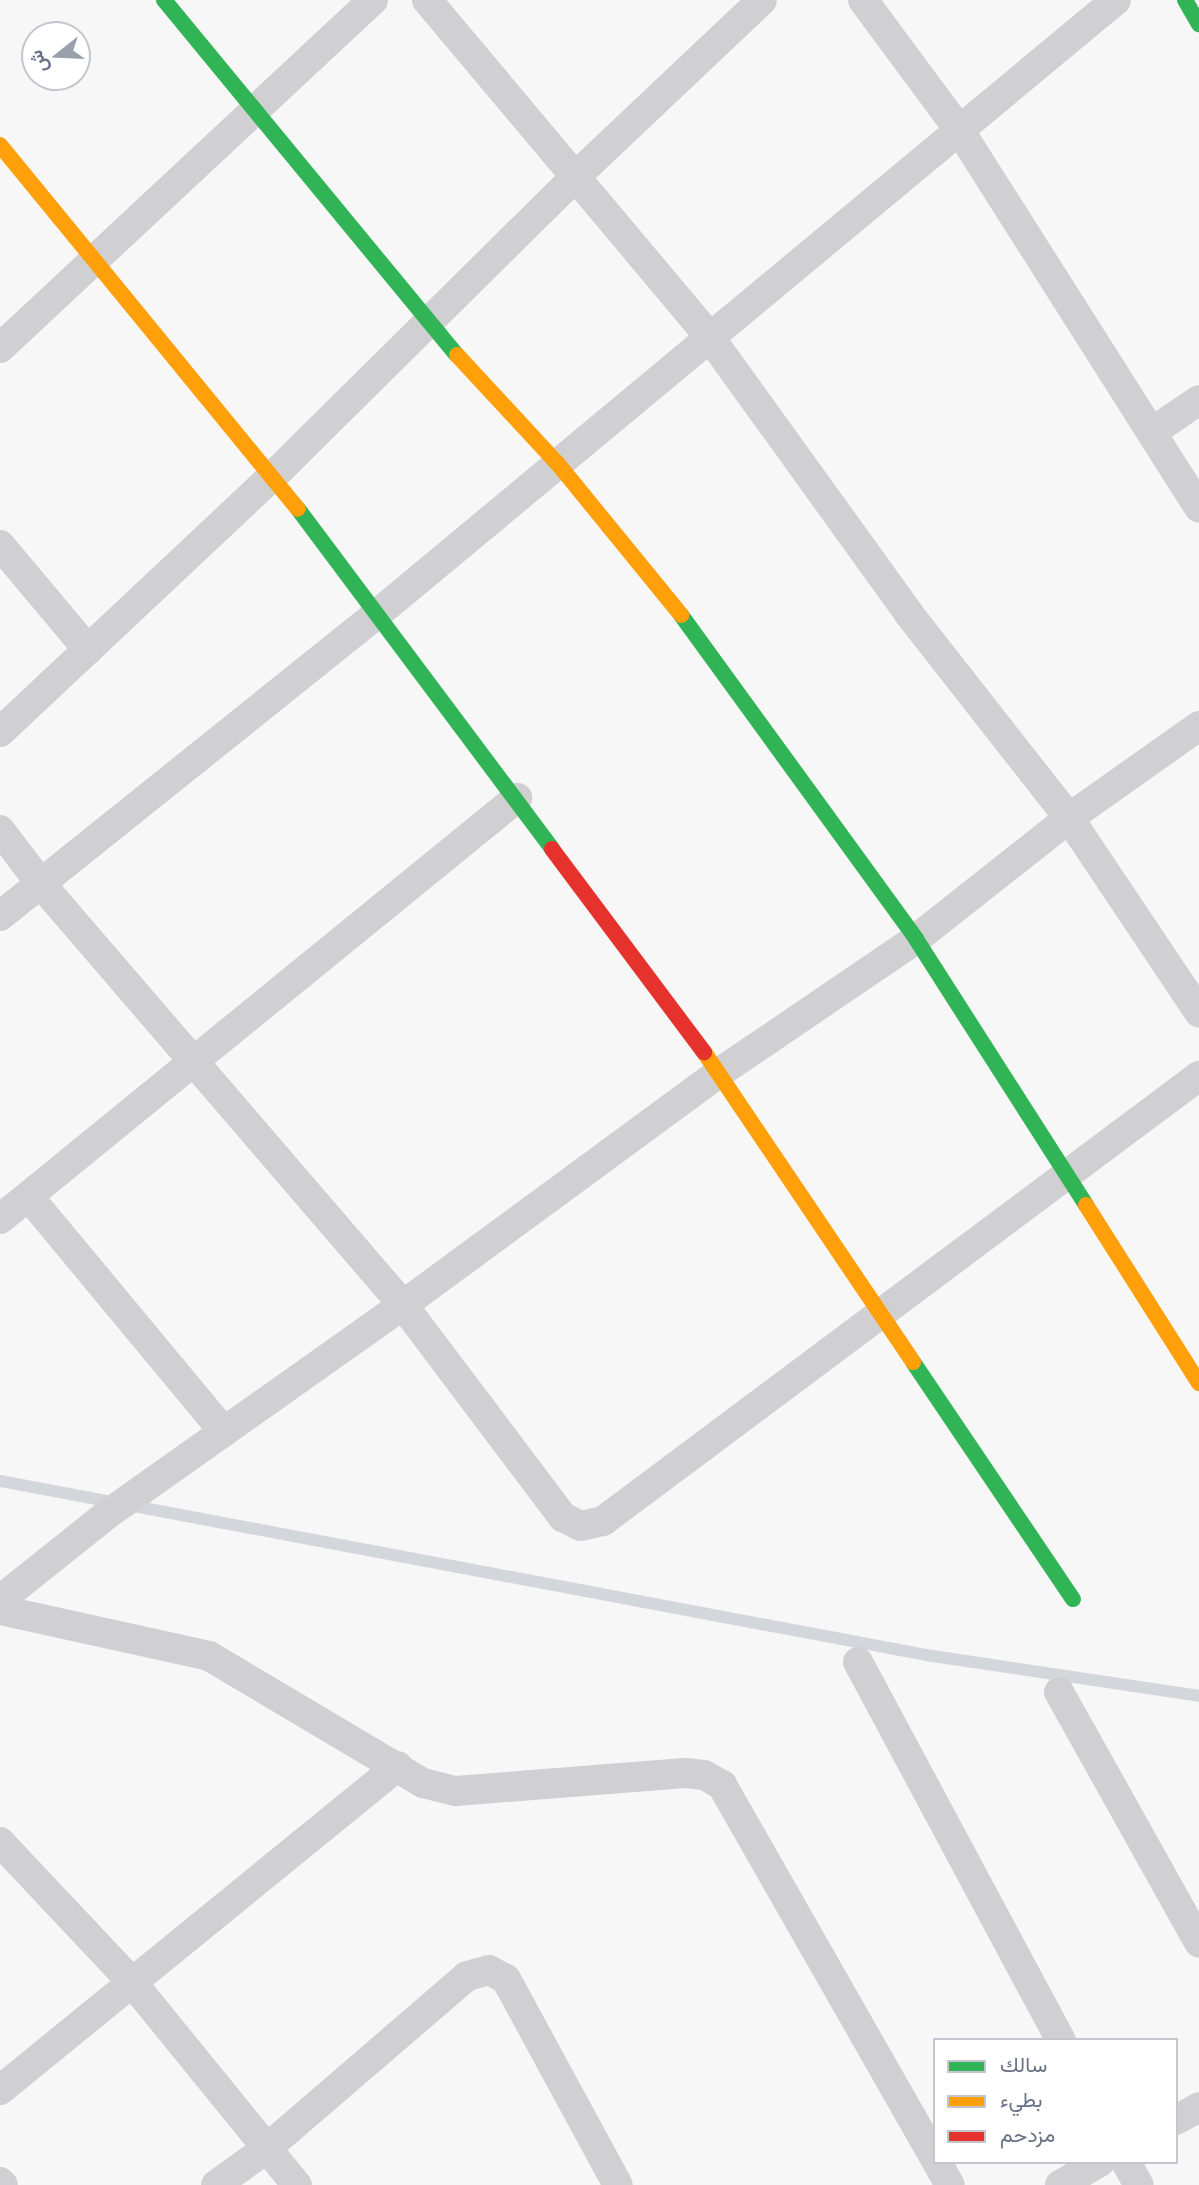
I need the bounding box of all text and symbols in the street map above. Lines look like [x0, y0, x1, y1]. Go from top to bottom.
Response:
north arrow [21, 21, 91, 91]
text: ش [23, 47, 53, 76]
legend [933, 2038, 1178, 2164]
text: سالك [1000, 2050, 1047, 2078]
text: بطيء [1000, 2085, 1043, 2113]
text: مزدحم [1000, 2120, 1055, 2148]

